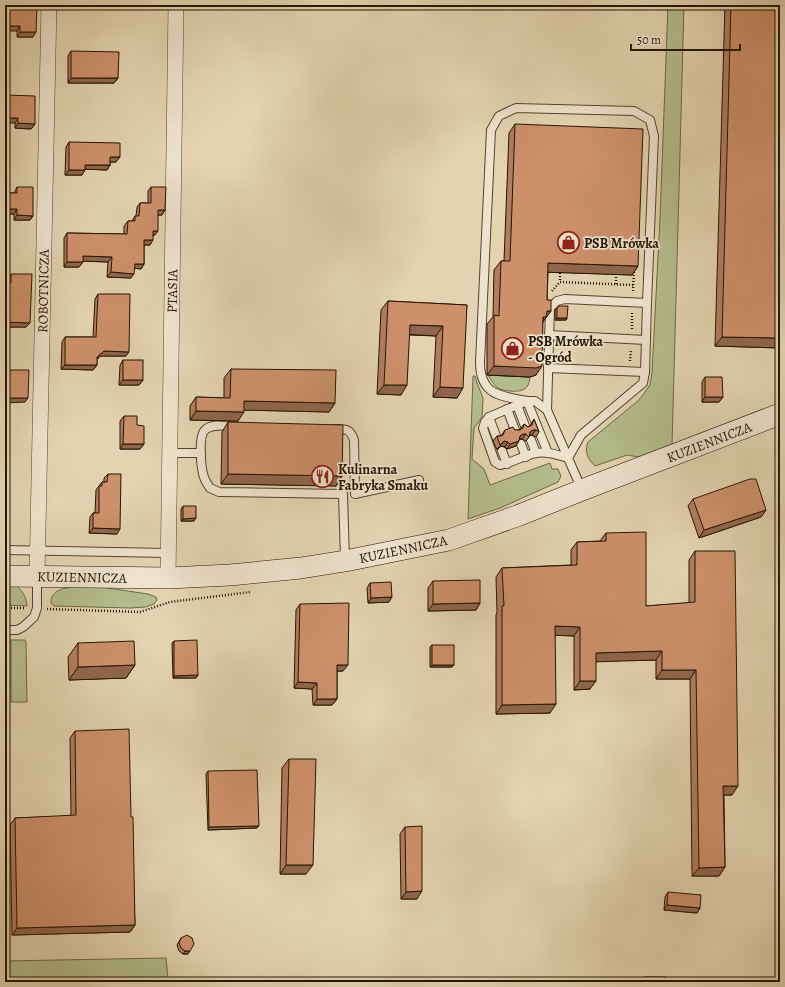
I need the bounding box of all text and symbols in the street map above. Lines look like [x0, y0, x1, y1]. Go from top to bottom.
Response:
scale bar [631, 26, 740, 52]
text: 50 m [637, 32, 661, 48]
shop icon: PSB Mrówka [556, 230, 582, 256]
place label: PSB Mrówka [584, 234, 659, 253]
street label: ROBOTNICZA [33, 248, 54, 333]
street label: PTASIA [163, 268, 182, 313]
place label: PSB Mrówka - Ogród [528, 332, 603, 367]
shop icon: PSB Mrówka - Ogród [499, 336, 525, 362]
street label: KUZIENNICZA [664, 417, 755, 467]
place label: Kulinarna Fabryka Smaku [338, 460, 429, 495]
restaurant icon: Kulinarna Fabryka Smaku [310, 464, 336, 490]
street label: KUZIENNICZA [357, 531, 450, 568]
street label: KUZIENNICZA [37, 567, 128, 588]

